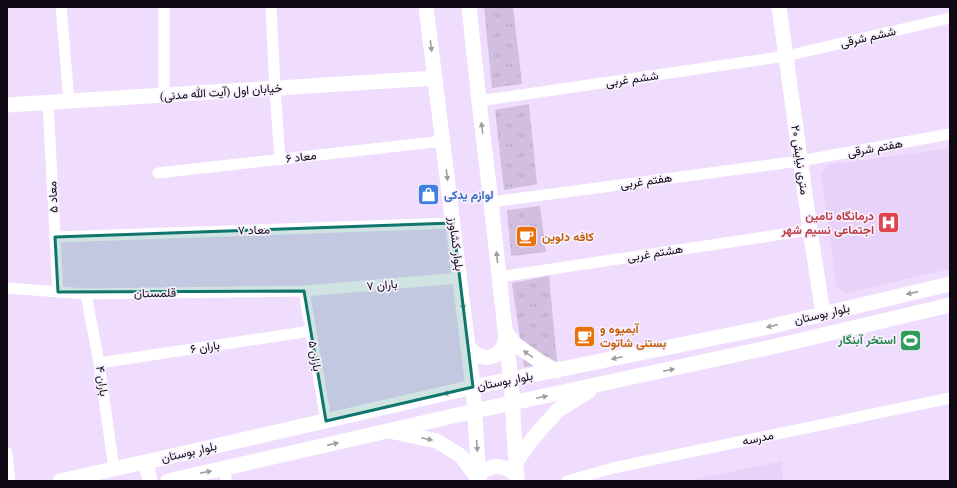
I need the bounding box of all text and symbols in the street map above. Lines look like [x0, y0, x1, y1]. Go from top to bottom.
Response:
street label: ششم شرقی [839, 23, 897, 51]
one-way arrow [428, 40, 434, 52]
street label: ششم غربی [605, 67, 659, 91]
street label: خیابان اول (آیت الله مدنی) [159, 80, 283, 104]
one-way arrow [479, 122, 485, 134]
street label: ۲۰ متری نیایش [787, 124, 813, 196]
street label: هفتم شرقی [846, 135, 904, 161]
street label: معاد ۶ [285, 147, 317, 166]
one-way arrow [444, 169, 450, 181]
street label: هفتم غربی [619, 169, 673, 193]
street label: معاد ۵ [44, 181, 61, 213]
shop icon: لوازم یدکی [416, 182, 442, 208]
place label: لوازم یدکی [444, 187, 494, 203]
place label: درمانگاه تامین اجتماعی نسیم شهر [780, 208, 874, 238]
hospital icon: درمانگاه تامین اجتماعی نسیم شهر [876, 210, 902, 236]
street label: بلوار کشاورز [445, 215, 467, 272]
street label: معاد ۷ [238, 221, 270, 238]
cafe icon: کافه دلوین [514, 224, 540, 250]
place label: کافه دلوین [542, 229, 595, 245]
street label: هشتم غربی [626, 241, 684, 265]
one-way arrow [494, 251, 501, 263]
street label: باران ۷ [366, 276, 398, 294]
street label: قلمستان [134, 285, 176, 300]
one-way arrow [906, 290, 918, 296]
one-way arrow [460, 298, 466, 310]
street label: بلوار بوستان [793, 300, 851, 328]
place label: آبمیوه و بستنی شاتوت [600, 321, 667, 351]
cafe icon: آبمیوه و بستنی شاتوت [572, 323, 598, 349]
one-way arrow [766, 323, 778, 329]
sports icon: استخر آبنگار [898, 327, 924, 353]
place label: استخر آبنگار [837, 332, 896, 348]
street label: باران ۶ [189, 337, 221, 357]
street label: باران ۵ [304, 339, 326, 373]
one-way arrow [523, 350, 534, 358]
one-way arrow [611, 355, 623, 361]
street label: باران ۴ [92, 365, 112, 397]
one-way arrow [663, 366, 675, 372]
street label: بلوار بوستان [476, 368, 534, 394]
one-way arrow [443, 390, 455, 396]
one-way arrow [536, 394, 548, 400]
street label: مدرسه [741, 427, 775, 449]
one-way arrow [421, 436, 434, 442]
street label: بلوار بوستان [160, 438, 218, 466]
one-way arrow [327, 440, 339, 446]
one-way arrow [474, 440, 481, 452]
one-way arrow [200, 469, 213, 475]

